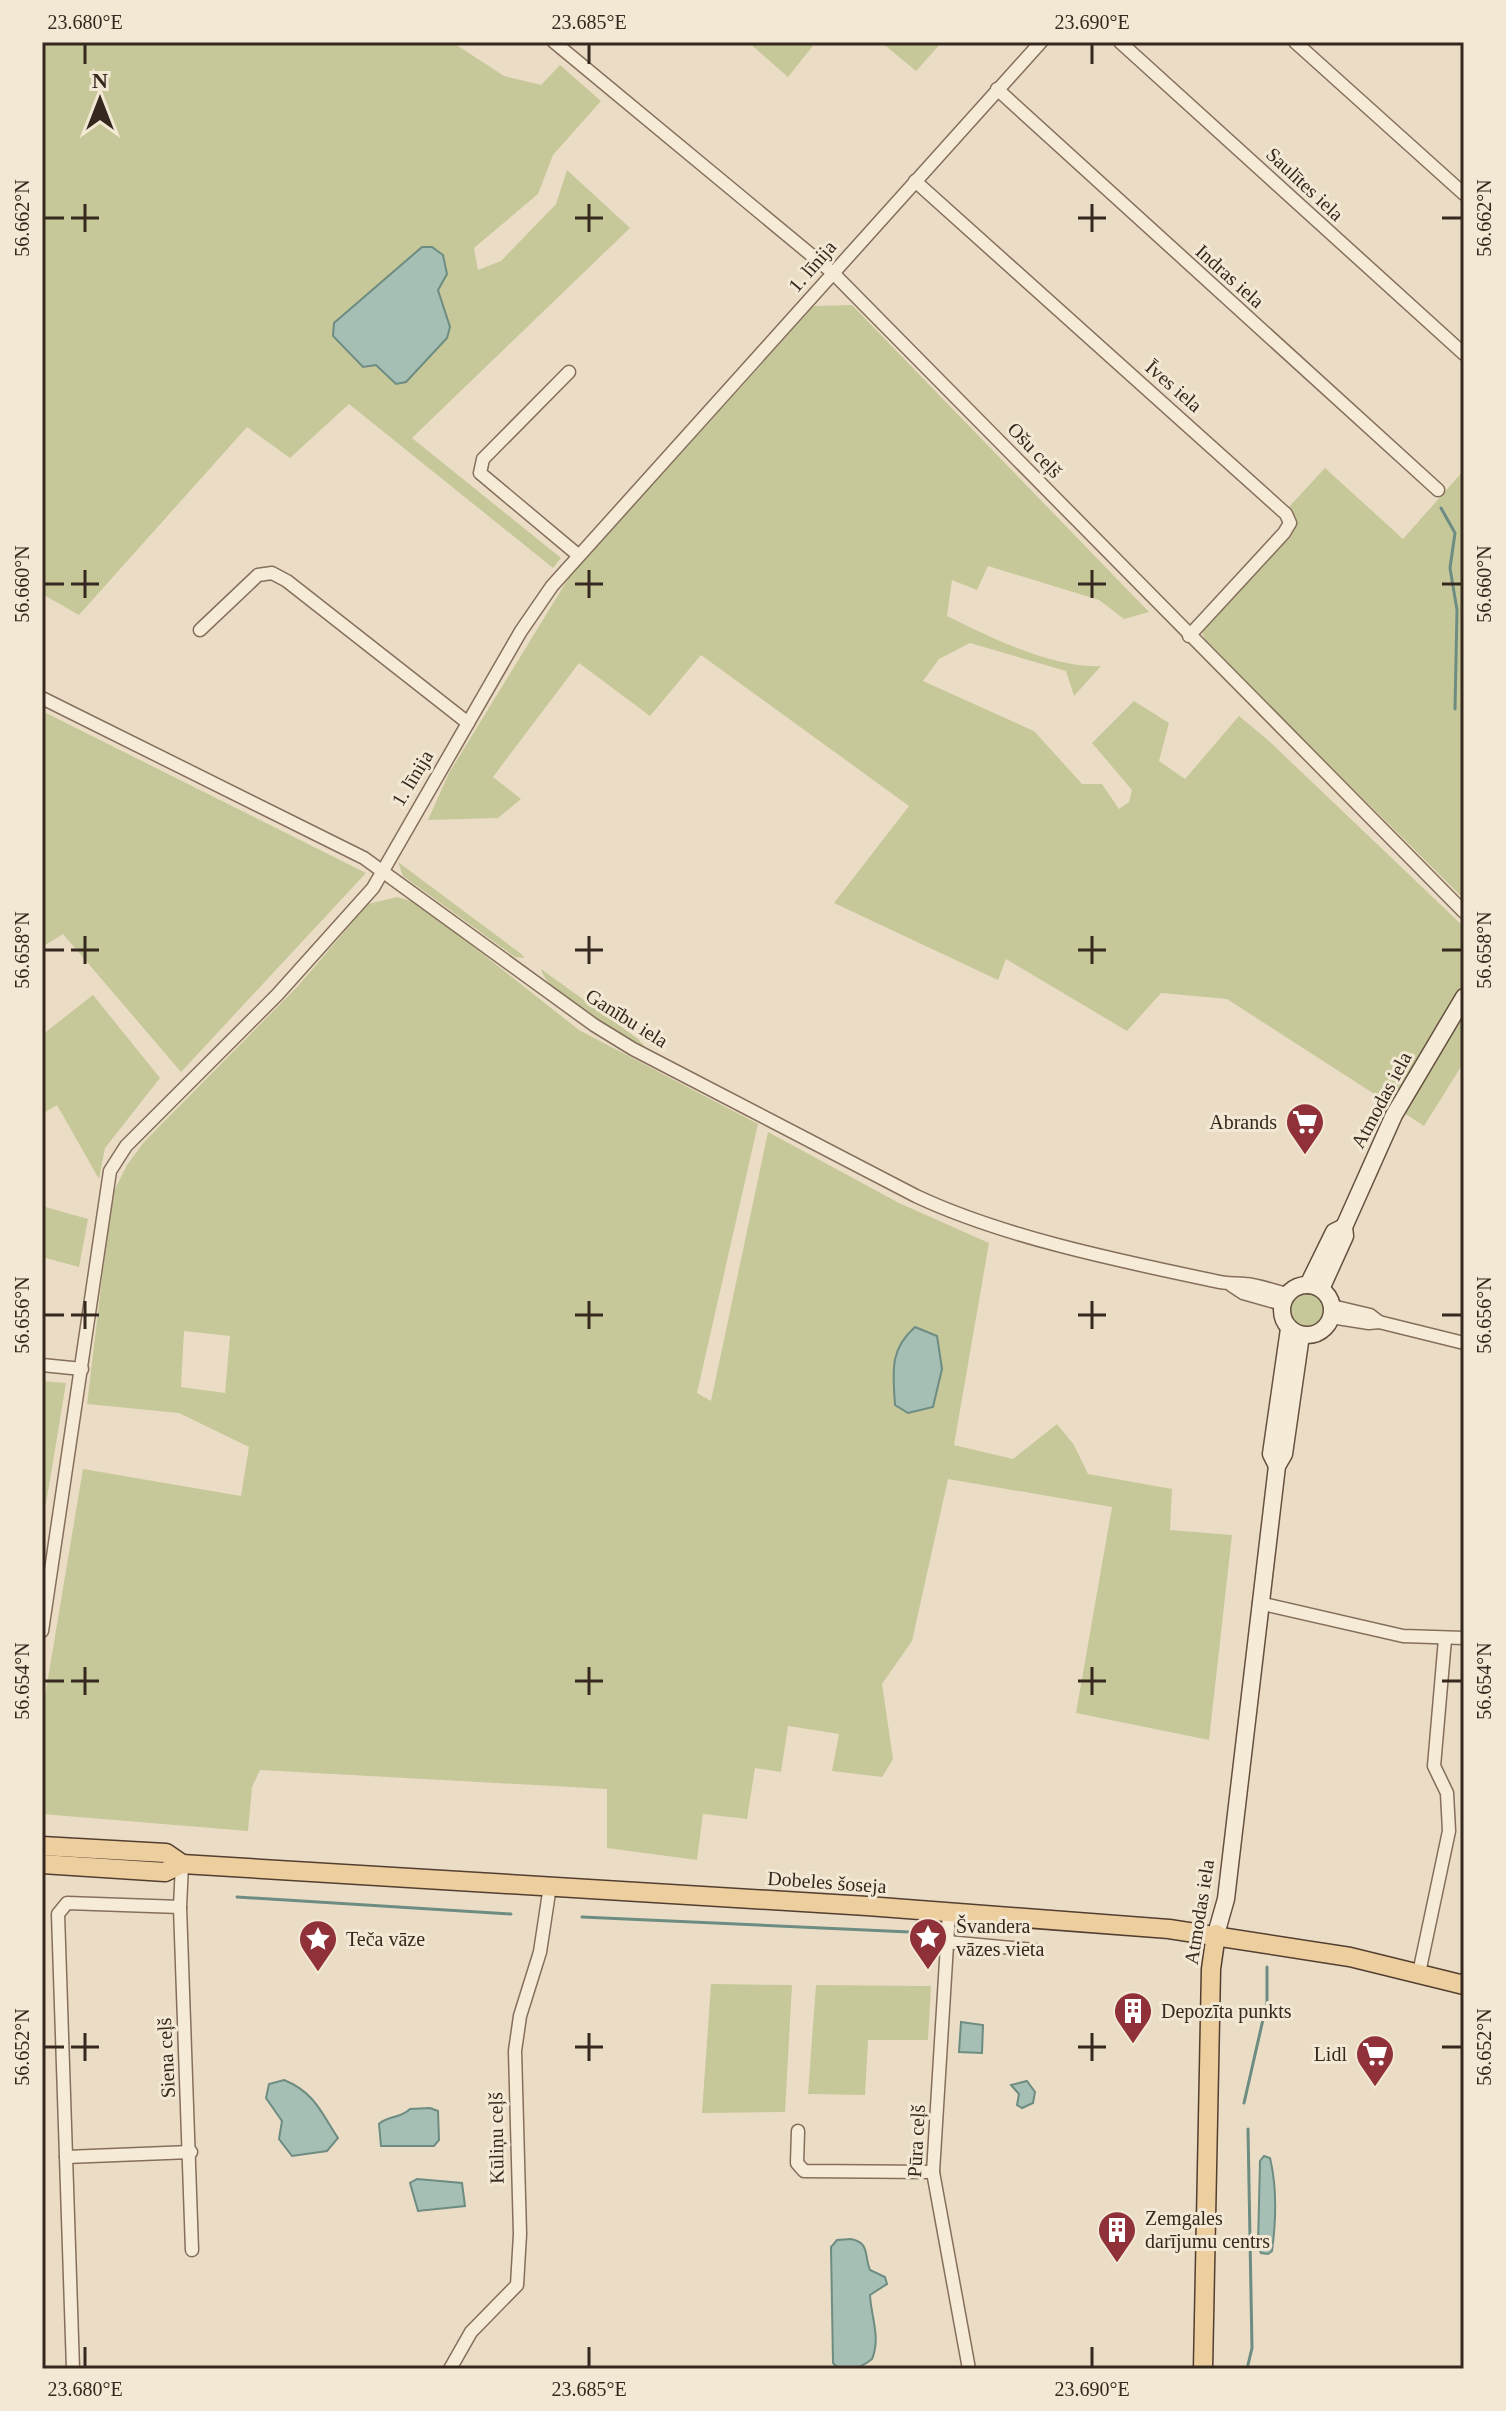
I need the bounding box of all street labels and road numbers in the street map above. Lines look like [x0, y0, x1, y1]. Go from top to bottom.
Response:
street label: Saulītes iela [1262, 143, 1348, 225]
street label: 1. līnija [784, 236, 841, 297]
street label: Indras iela [1191, 240, 1269, 312]
street label: Īves iela [1141, 356, 1207, 416]
street label: Ošu ceļš [1003, 418, 1067, 483]
street label: 1. līnija [387, 746, 438, 810]
street label: Ganību iela [582, 984, 672, 1052]
street label: Atmodas iela [1346, 1048, 1416, 1152]
street label: Atmodas iela [1180, 1858, 1218, 1966]
street label: Dobeles šoseja [767, 1867, 887, 1898]
street label: Siena ceļš [153, 2017, 180, 2099]
street label: Kūliņu ceļš [484, 2092, 509, 2184]
street label: Pūra ceļš [903, 2104, 930, 2178]

